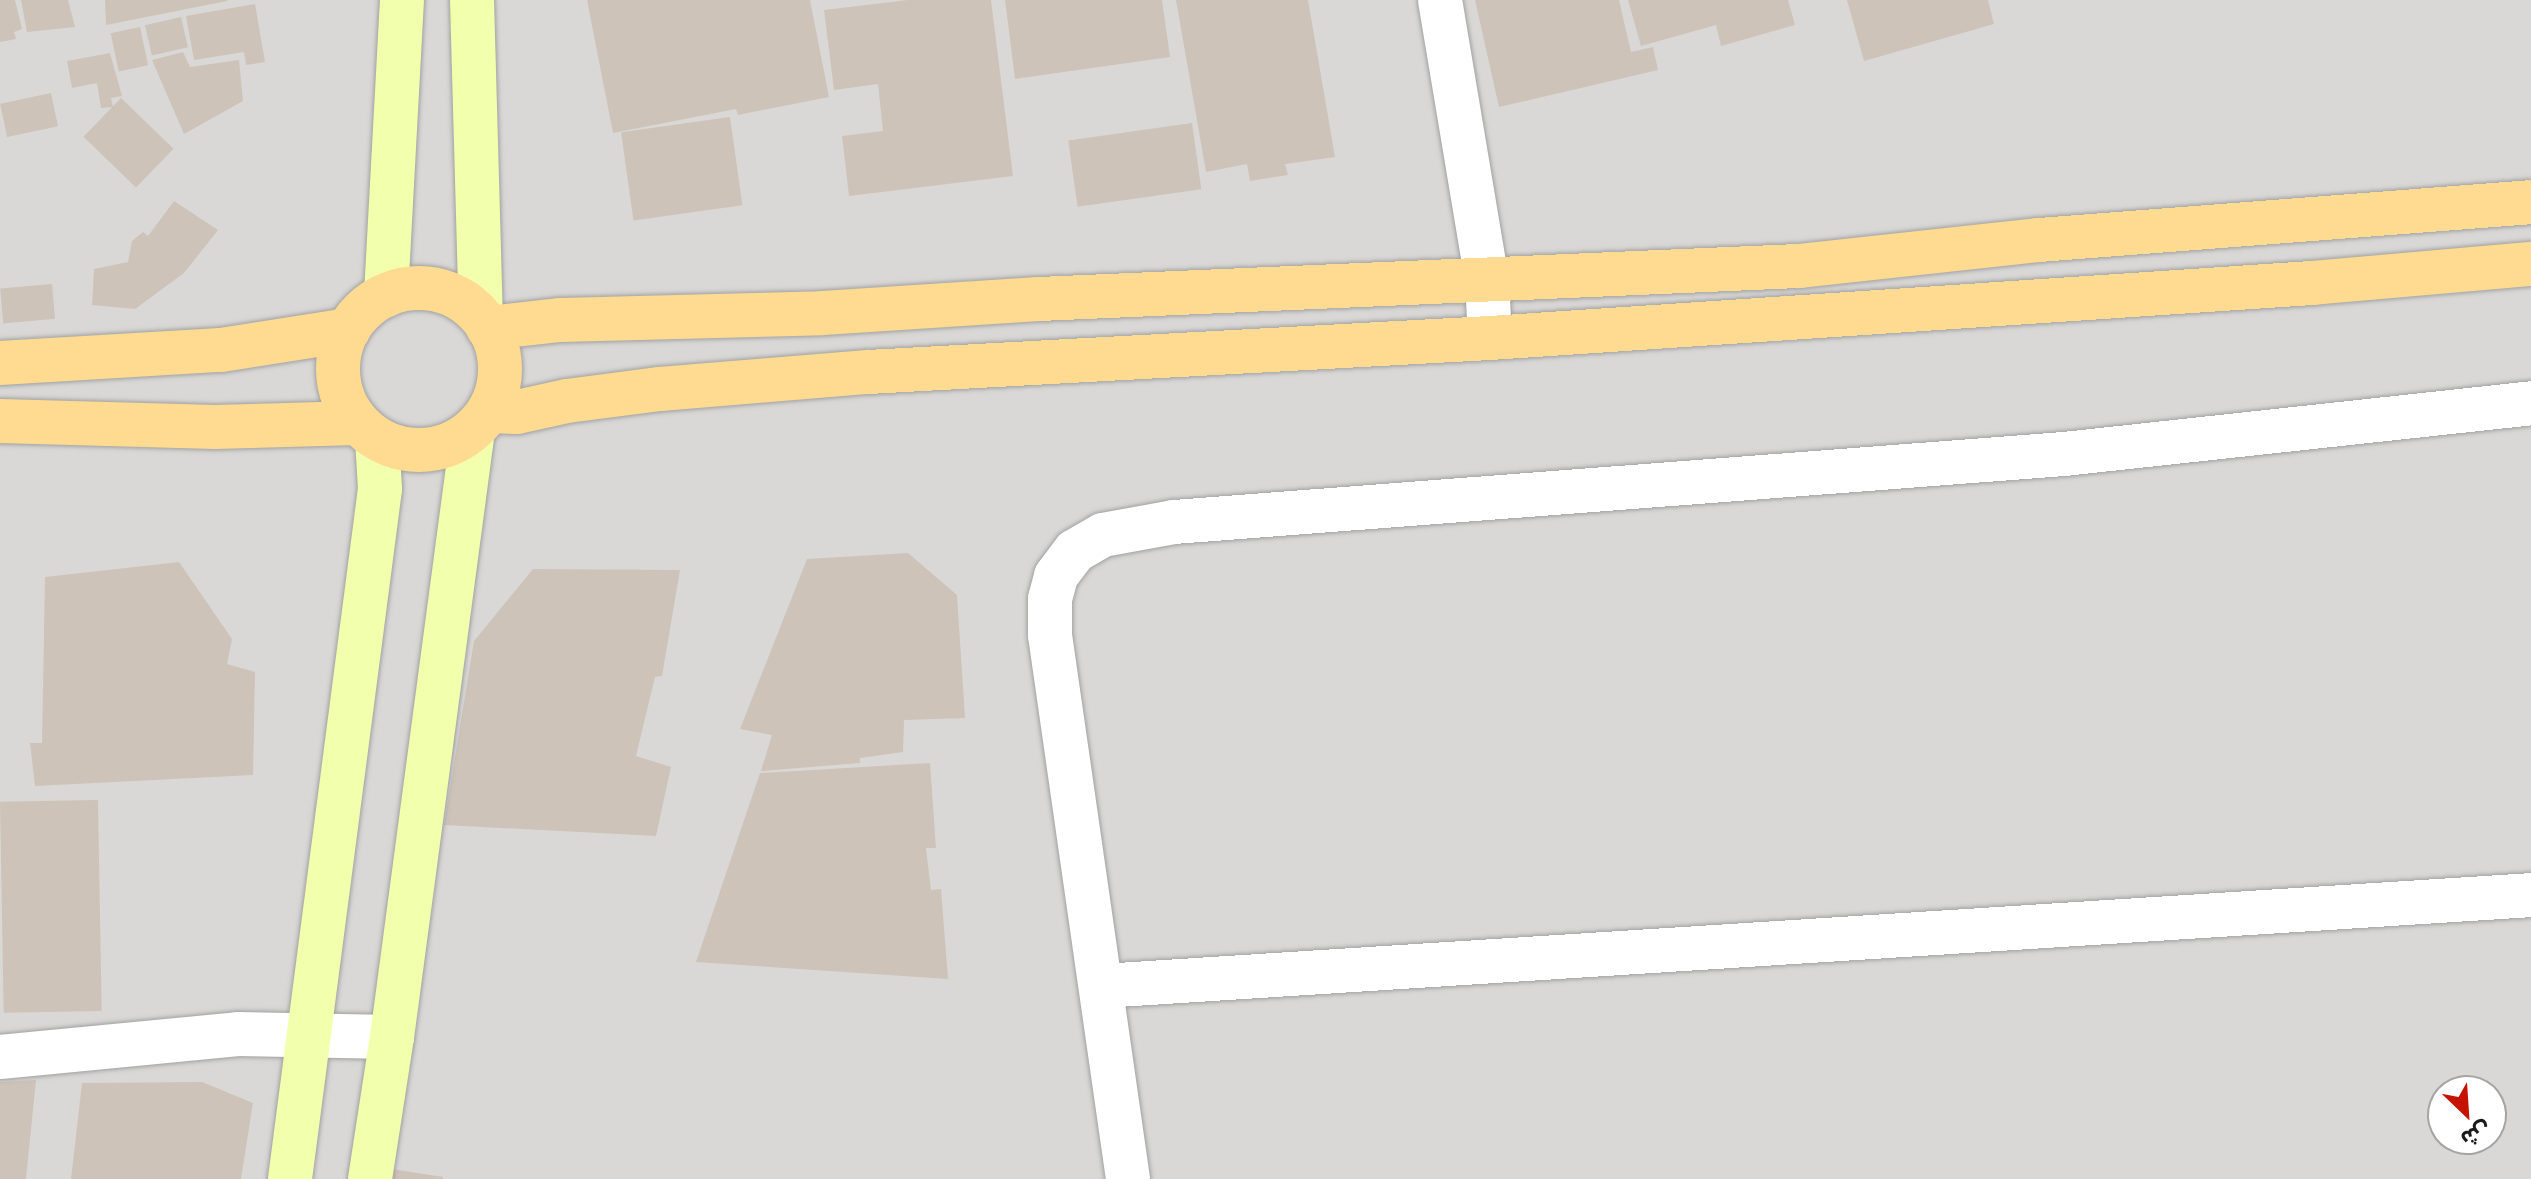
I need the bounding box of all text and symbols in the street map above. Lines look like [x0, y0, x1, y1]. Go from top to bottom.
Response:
north arrow [2427, 1075, 2507, 1155]
text: ش [2458, 1118, 2495, 1153]

